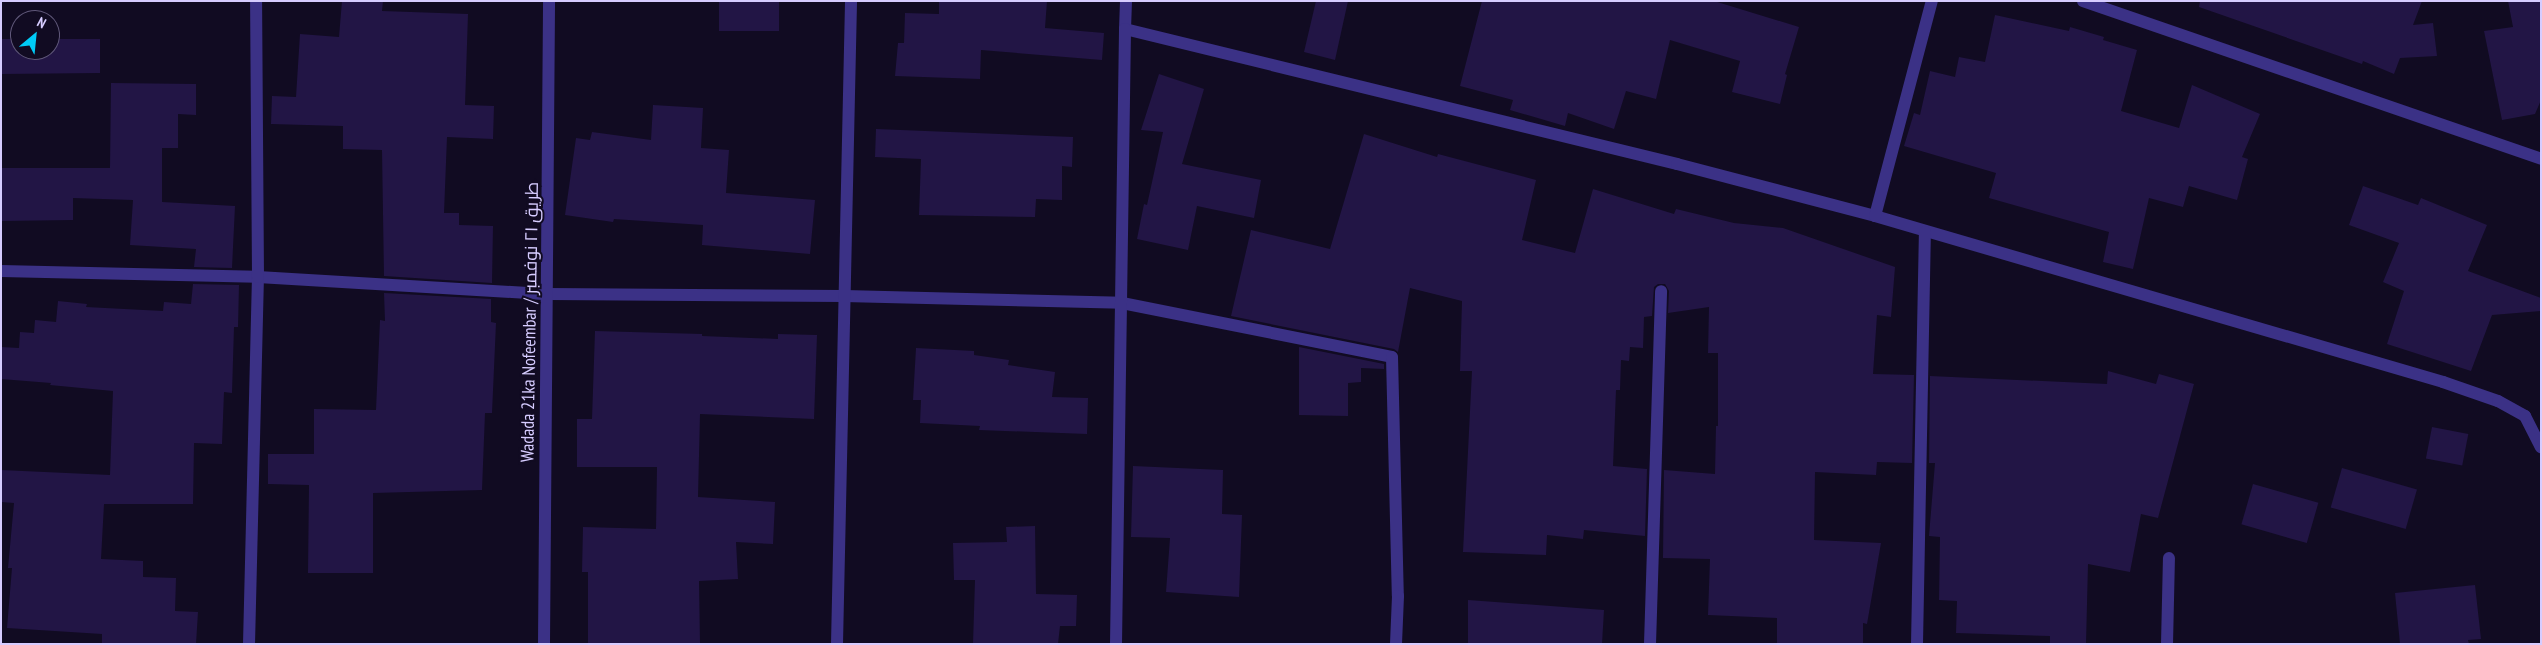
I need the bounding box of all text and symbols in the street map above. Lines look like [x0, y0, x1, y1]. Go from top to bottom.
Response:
north arrow [10, 10, 60, 60]
text: N [34, 13, 49, 32]
street label: Wadada 21ka Nofeembar / طريق ٢١ نوفمبر [517, 182, 543, 462]

